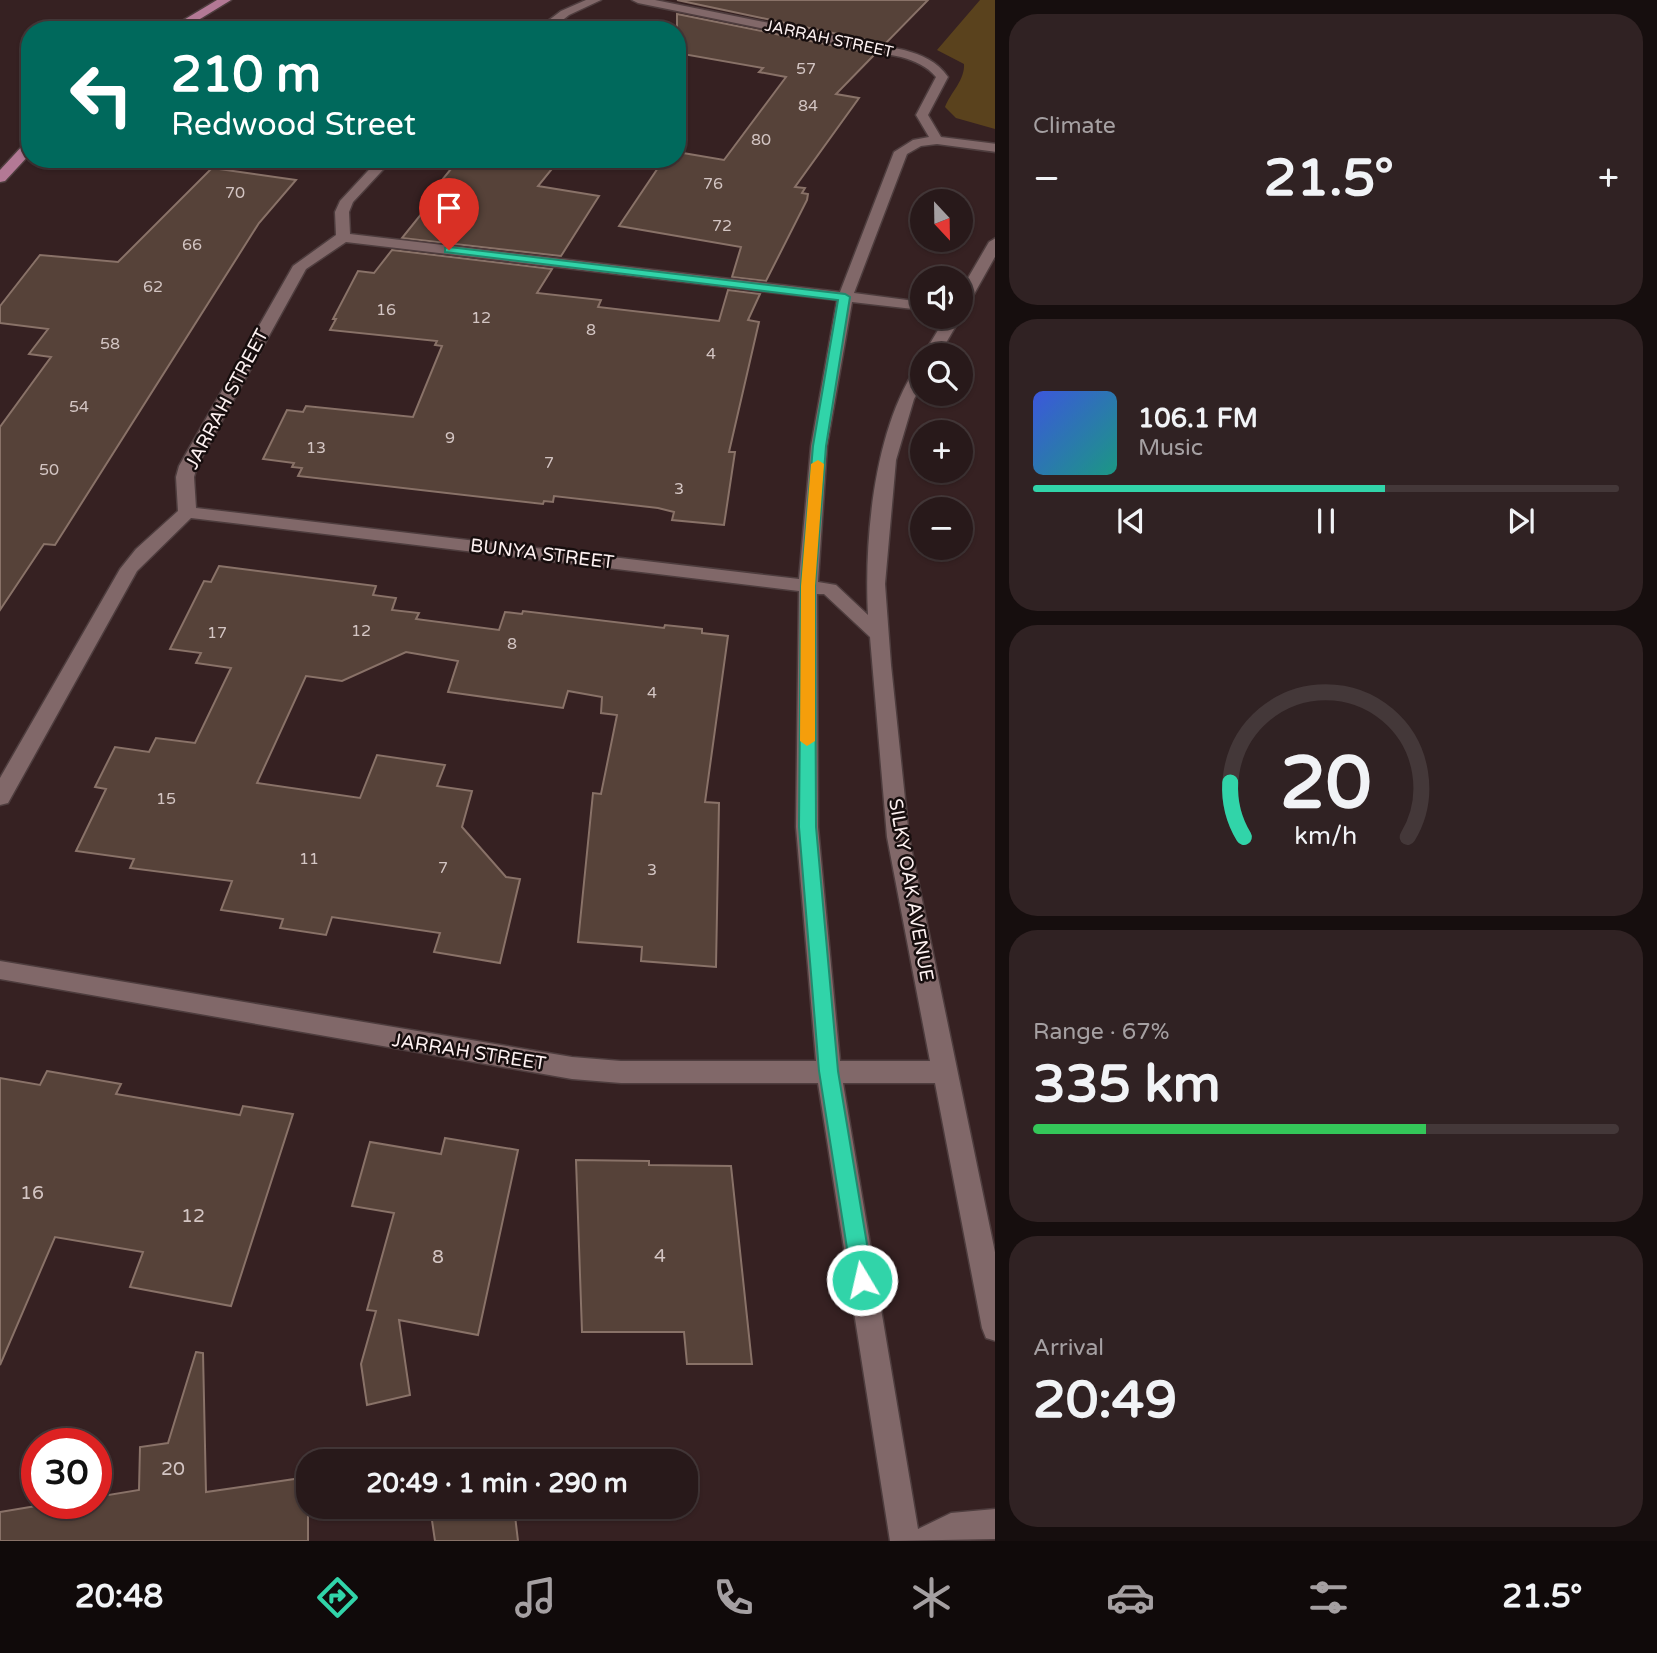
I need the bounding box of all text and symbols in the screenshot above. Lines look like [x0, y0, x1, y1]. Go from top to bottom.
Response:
street label: JARRAH STREET [763, 16, 895, 62]
text: 210 m [171, 46, 321, 105]
icon: left [56, 49, 147, 140]
house number: 57 [796, 59, 816, 79]
house number: 84 [798, 96, 818, 116]
text: Redwood Street [171, 106, 416, 144]
text: Climate [1033, 112, 1116, 140]
house number: 80 [751, 130, 771, 150]
text: 21.5° [1264, 147, 1394, 210]
text: − [1033, 156, 1060, 202]
text: + [1598, 156, 1619, 202]
house number: 76 [703, 174, 723, 194]
pin [419, 178, 479, 250]
house number: 70 [225, 183, 245, 203]
icon: arrive [430, 189, 468, 227]
north arrow [910, 189, 973, 252]
map controls [910, 189, 973, 560]
house number: 72 [712, 216, 732, 236]
house number: 66 [182, 235, 202, 255]
button: sound [910, 266, 973, 329]
house number: 62 [143, 277, 163, 297]
house number: 16 [376, 300, 396, 320]
house number: 12 [471, 308, 491, 328]
house number: 8 [586, 320, 596, 340]
street label: JARRAH STREET [181, 325, 273, 473]
house number: 58 [100, 334, 120, 354]
button: search [910, 343, 973, 406]
house number: 4 [706, 344, 716, 364]
house number: 54 [69, 397, 89, 417]
text: 106.1 FM [1138, 403, 1258, 434]
button: + [910, 420, 973, 483]
house number: 9 [445, 428, 455, 448]
text: Music [1138, 434, 1203, 462]
house number: 13 [306, 438, 326, 458]
house number: 7 [544, 453, 554, 473]
house number: 50 [39, 460, 59, 480]
house number: 3 [674, 479, 684, 499]
button: − [910, 497, 973, 560]
icon: previous [1112, 502, 1150, 540]
icon: pause [1307, 502, 1345, 540]
icon: next [1502, 502, 1540, 540]
street label: BUNYA STREET [469, 534, 616, 574]
house number: 12 [351, 621, 371, 641]
house number: 17 [207, 623, 227, 643]
house number: 8 [507, 634, 517, 654]
house number: 4 [647, 683, 657, 703]
text: 20 [1280, 740, 1372, 828]
house number: 15 [156, 789, 176, 809]
street label: SILKY OAK AVENUE [884, 797, 938, 983]
text: km/h [1295, 820, 1357, 850]
house number: 11 [299, 849, 319, 869]
house number: 7 [438, 858, 448, 878]
house number: 3 [647, 860, 657, 880]
text: Range · 67% [1033, 1018, 1169, 1046]
street label: JARRAH STREET [391, 1029, 548, 1075]
text: 335 km [1033, 1053, 1221, 1116]
house number: 16 [20, 1182, 44, 1204]
house number: 12 [181, 1205, 205, 1227]
position arrow [825, 1243, 899, 1317]
house number: 4 [654, 1245, 666, 1267]
house number: 8 [432, 1246, 444, 1268]
text: Arrival [1033, 1334, 1104, 1362]
text: 20:49 [1033, 1369, 1177, 1432]
speed limit sign: 30 [21, 1428, 112, 1519]
house number: 20 [161, 1458, 185, 1480]
text: 20:49 · 1 min · 290 m [366, 1468, 628, 1499]
icon: directions [313, 1573, 362, 1622]
icon: music [511, 1573, 560, 1622]
icon: phone [709, 1573, 758, 1622]
icon: climate [907, 1573, 956, 1622]
icon: car [1106, 1573, 1155, 1622]
icon: filters [1304, 1573, 1353, 1622]
text: 20:48 [75, 1578, 163, 1616]
text: 21.5° [1502, 1578, 1582, 1616]

